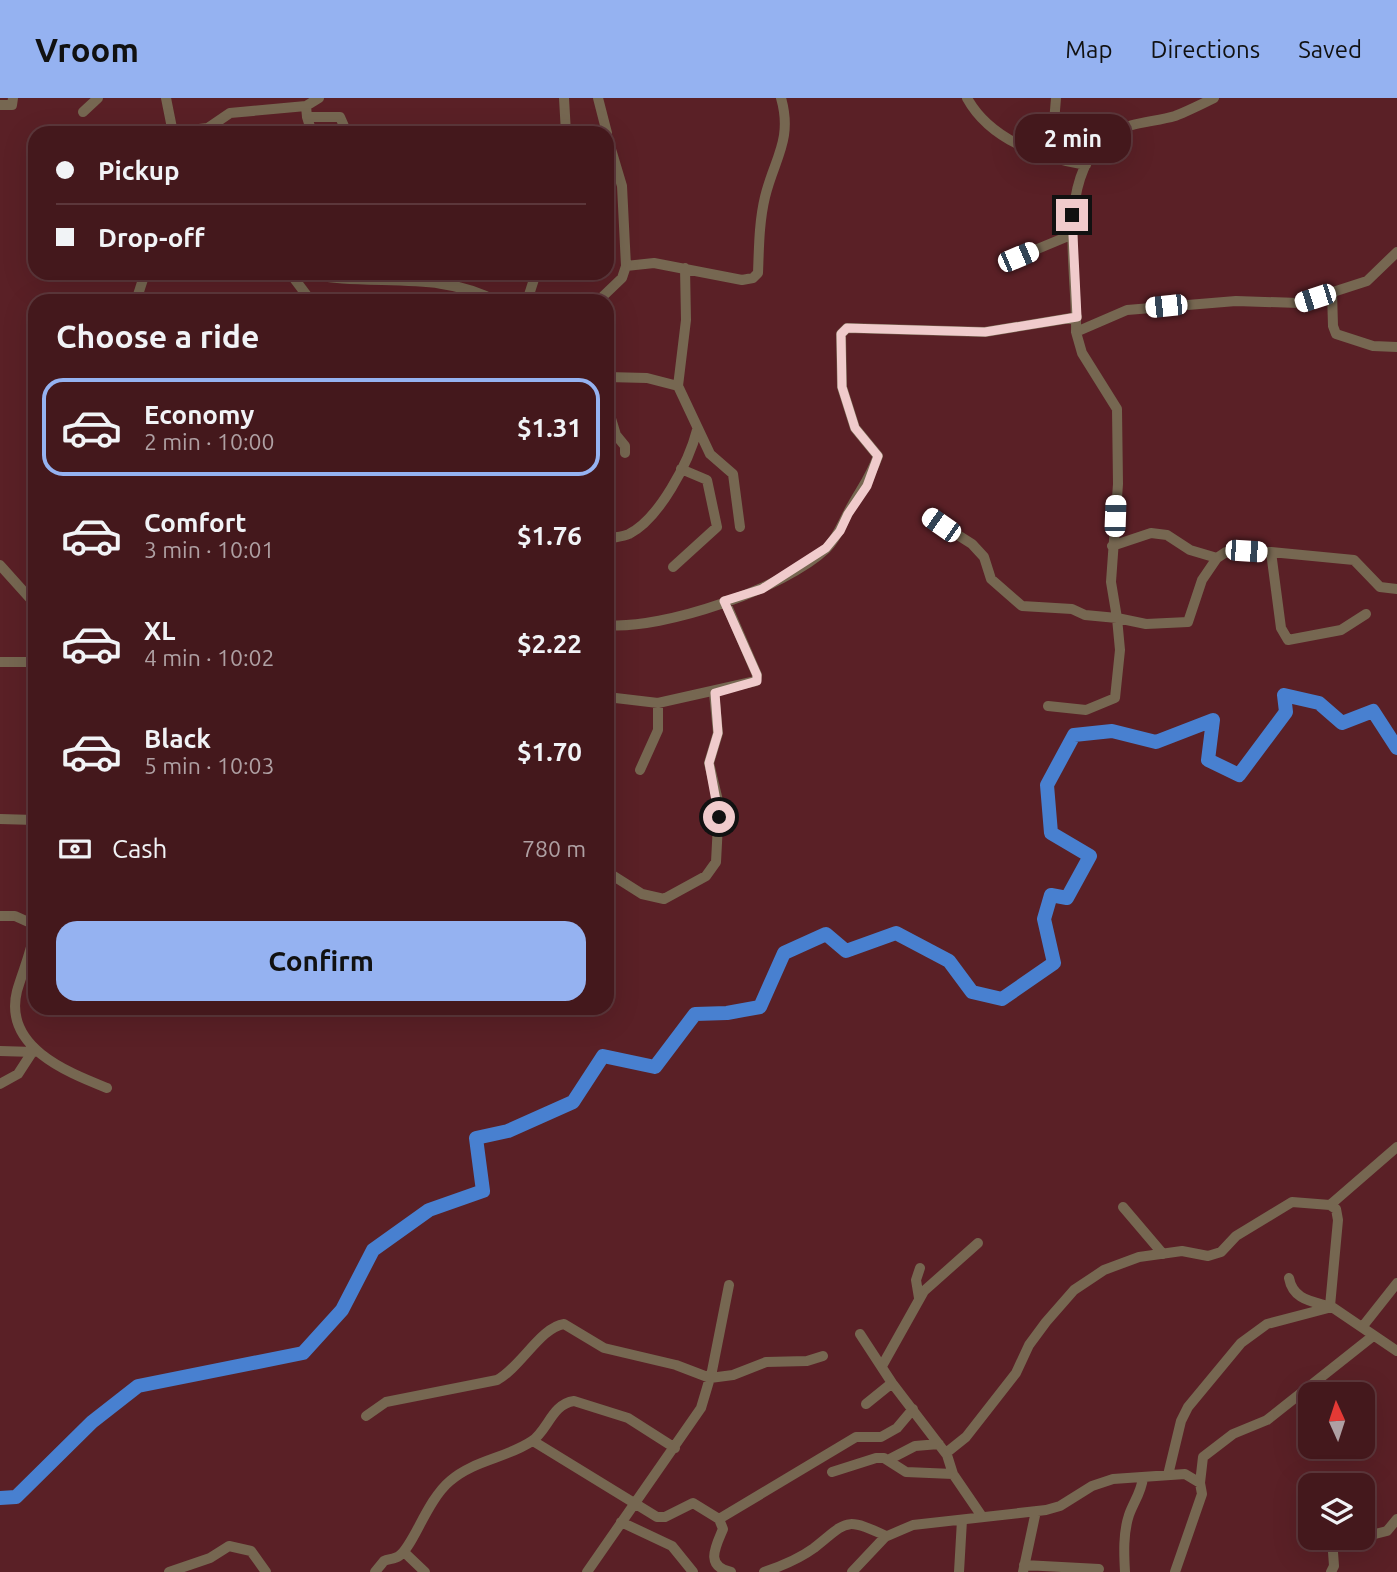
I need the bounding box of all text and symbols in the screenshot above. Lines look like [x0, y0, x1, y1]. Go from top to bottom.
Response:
text: Vroom [35, 31, 139, 68]
text: Map [1065, 36, 1112, 63]
text: Directions [1150, 36, 1260, 63]
text: Saved [1298, 36, 1362, 63]
callout: 2 min [1014, 114, 1130, 162]
text: 2 min [1044, 126, 1102, 151]
text: Pickup [98, 156, 180, 185]
route end [1056, 199, 1088, 231]
text: Drop-off [98, 223, 205, 252]
car [995, 239, 1042, 275]
car [1292, 282, 1339, 314]
car [1145, 293, 1188, 319]
text: Choose a ride [56, 318, 259, 354]
icon: car [60, 396, 123, 459]
text: Economy [144, 400, 254, 429]
text: $1.31 [517, 413, 582, 442]
text: 2 min · 10:00 [144, 429, 275, 454]
car [1104, 495, 1127, 537]
icon: car [60, 504, 123, 567]
car [918, 504, 965, 546]
text: Comfort [144, 508, 247, 537]
text: $1.76 [517, 521, 582, 550]
text: 3 min · 10:01 [144, 537, 275, 562]
car [1225, 539, 1268, 563]
icon: car [60, 612, 123, 675]
text: XL [144, 616, 175, 645]
text: $2.22 [517, 629, 582, 658]
text: 4 min · 10:02 [144, 645, 275, 670]
icon: car [60, 720, 123, 783]
text: Black [144, 724, 211, 753]
text: $1.70 [517, 737, 582, 766]
text: 5 min · 10:03 [144, 753, 275, 778]
route start [703, 801, 735, 833]
icon: cash [56, 830, 94, 868]
text: Cash [112, 834, 167, 863]
text: 780 m [522, 836, 586, 861]
button: Confirm [56, 921, 586, 1001]
north arrow [1298, 1382, 1376, 1460]
map controls [1298, 1382, 1375, 1550]
button: layers [1298, 1473, 1375, 1550]

